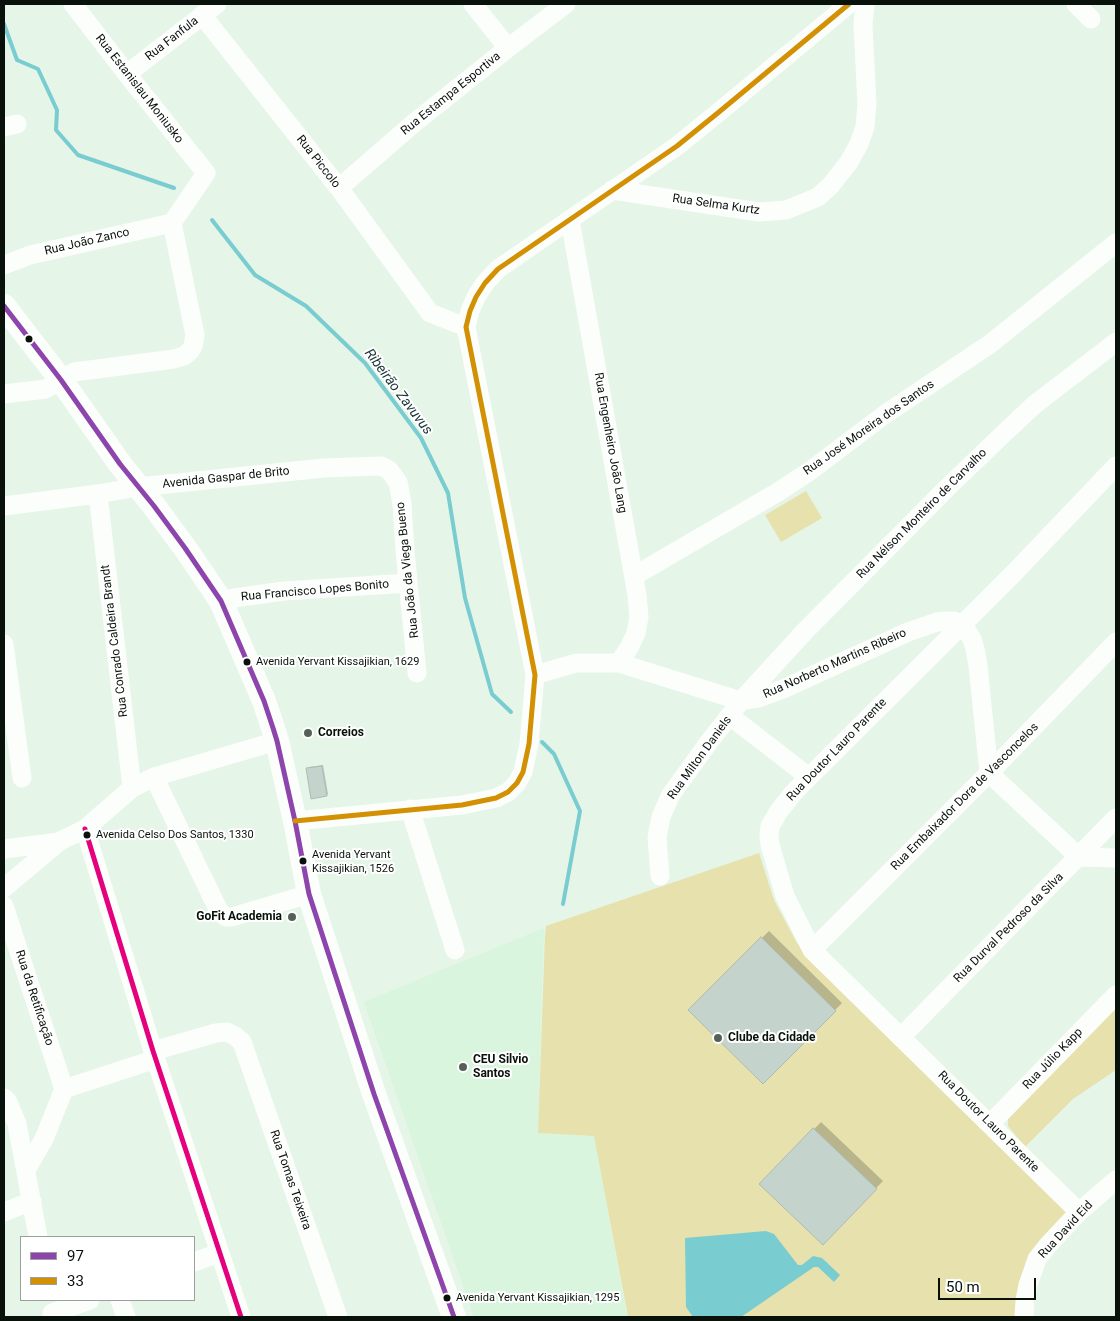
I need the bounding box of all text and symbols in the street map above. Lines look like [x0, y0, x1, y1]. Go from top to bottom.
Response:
street label: Rua Fanfula [143, 14, 201, 64]
street label: Rua Estanislau Moniusko [92, 32, 186, 146]
street label: Rua Estampa Esportiva [398, 49, 504, 139]
street label: Rua Piccolo [293, 133, 343, 191]
street label: Rua Selma Kurtz [671, 192, 761, 218]
street label: Rua João Zanco [43, 225, 131, 259]
unlabelled marker [24, 334, 34, 344]
water label: Ribeirão Zavuvus [360, 346, 436, 438]
street label: Rua Engenheiro João Lang [591, 372, 629, 514]
street label: Rua José Moreira dos Santos [801, 377, 937, 479]
street label: Rua Nélson Monteiro de Carvalho [854, 446, 990, 582]
street label: Avenida Gaspar de Brito [162, 464, 290, 492]
street label: Rua João da Viega Bueno [394, 501, 422, 639]
street label: Rua Conrado Caldeira Brandt [98, 564, 132, 718]
street label: Rua Francisco Lopes Bonito [240, 577, 390, 605]
street label: Rua Norberto Martins Ribeiro [761, 626, 909, 702]
place label: Avenida Yervant Kissajikian, 1629 [256, 655, 419, 669]
marker: Avenida Yervant Kissajikian, 1629 [242, 657, 252, 667]
street label: Rua Doutor Lauro Parente [784, 696, 890, 804]
street label: Rua Milton Daniels [665, 714, 735, 802]
street label: Rua Embaixador Dora de Vasconcelos [888, 720, 1042, 874]
place label: Correios [318, 726, 364, 740]
marker: Correios [302, 727, 314, 739]
place label: Avenida Celso Dos Santos, 1330 [96, 828, 254, 842]
marker: Avenida Celso Dos Santos, 1330 [82, 830, 92, 840]
place label: Avenida Yervant Kissajikian, 1526 [312, 848, 394, 874]
marker: Avenida Yervant Kissajikian, 1526 [298, 856, 308, 866]
street label: Rua Durval Pedroso da Silva [951, 870, 1067, 986]
place label: GoFit Academia [196, 910, 282, 924]
marker: GoFit Academia [286, 911, 298, 923]
street label: Rua da Retificação [12, 948, 56, 1048]
street label: Rua Júlio Kapp [1020, 1025, 1086, 1093]
place label: Clube da Cidade [728, 1031, 816, 1045]
marker: Clube da Cidade [712, 1032, 724, 1044]
place label: CEU Silvio Santos [473, 1053, 528, 1081]
marker: CEU Silvio Santos [457, 1061, 469, 1073]
street label: Rua Doutor Lauro Parente [934, 1068, 1042, 1176]
street label: Rua Tomas Teixeira [266, 1128, 314, 1232]
street label: Rua David Eid [1036, 1198, 1096, 1262]
legend [20, 1236, 195, 1301]
text: 97 [67, 1247, 84, 1265]
scale bar [940, 1268, 1038, 1300]
text: 33 [67, 1272, 84, 1290]
text: 50 m [946, 1278, 980, 1296]
place label: Avenida Yervant Kissajikian, 1295 [456, 1291, 619, 1305]
marker: Avenida Yervant Kissajikian, 1295 [442, 1293, 452, 1303]

